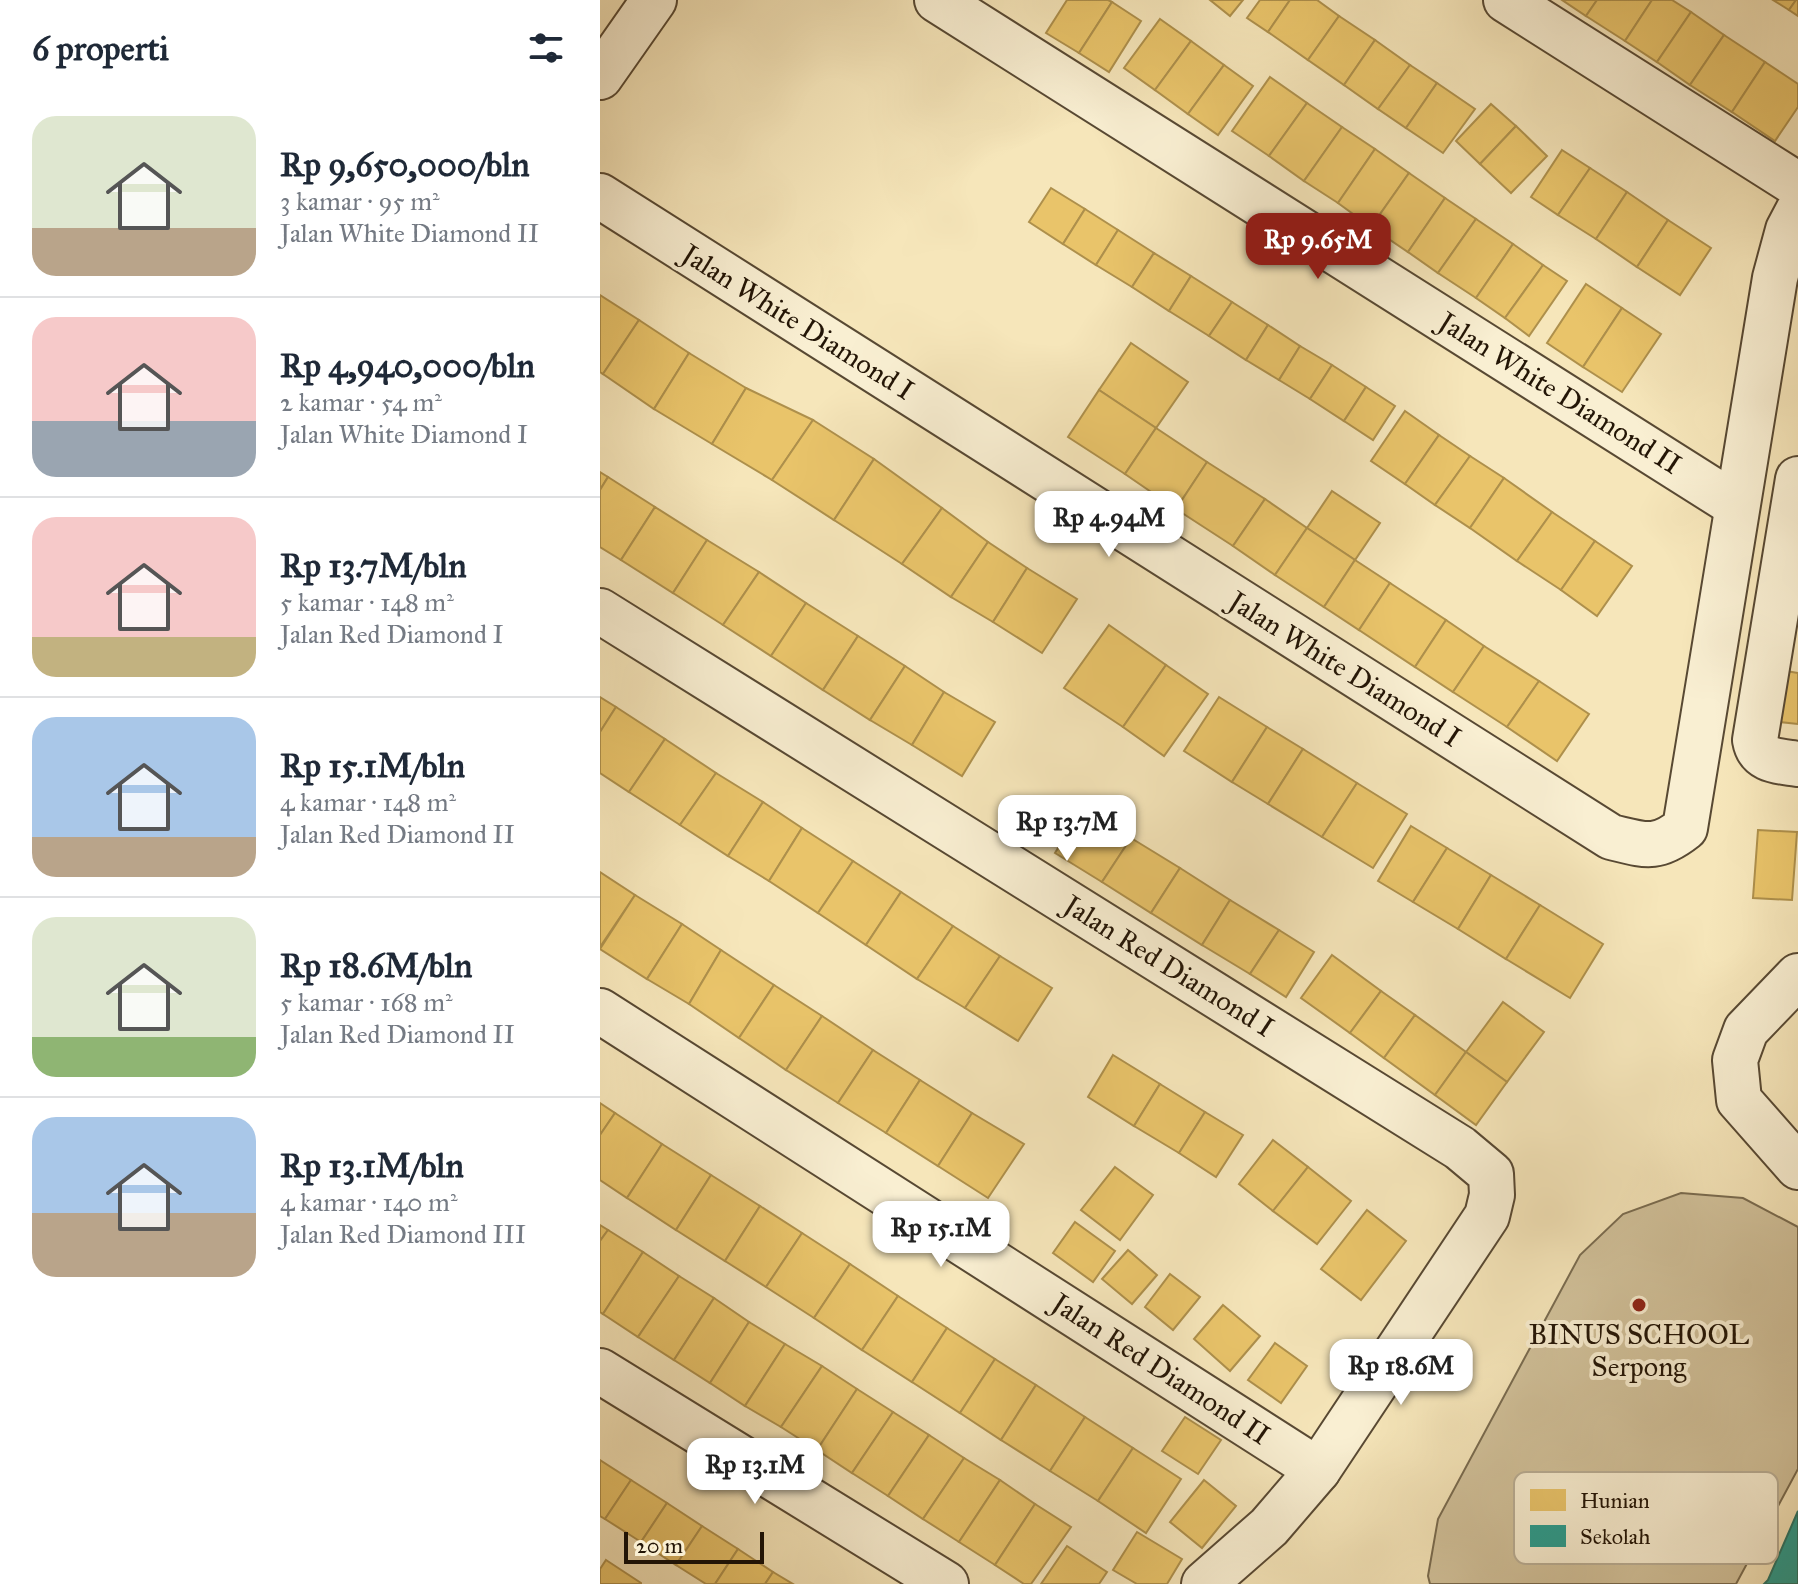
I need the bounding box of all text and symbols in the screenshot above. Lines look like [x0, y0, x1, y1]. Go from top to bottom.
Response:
icon: filters [524, 26, 568, 70]
text: 6 properti [32, 28, 169, 69]
text: Rp 9,650,000/bln [280, 144, 530, 185]
icon: home [96, 148, 192, 244]
text: 3 kamar · 95 m² [280, 185, 440, 217]
pin: Rp 9.65M [1235, 213, 1401, 281]
text: Jalan White Diamond II [280, 217, 539, 249]
text: Rp 9.65M [1264, 223, 1372, 255]
street label: Jalan White Diamond I [673, 235, 921, 408]
street label: Jalan White Diamond II [1430, 303, 1688, 482]
text: Rp 4,940,000/bln [280, 345, 535, 386]
icon: home [96, 349, 192, 445]
text: 2 kamar · 54 m² [280, 386, 442, 418]
text: Jalan White Diamond I [280, 418, 528, 450]
pin: Rp 4.94M [1026, 491, 1192, 559]
text: Rp 4.94M [1053, 501, 1165, 533]
text: Rp 13.7M/bln [280, 545, 467, 586]
icon: home [96, 549, 192, 645]
street label: Jalan White Diamond I [1220, 582, 1468, 755]
text: 5 kamar · 148 m² [280, 586, 454, 618]
text: Jalan Red Diamond I [280, 618, 504, 650]
text: Rp 15.1M/bln [280, 745, 465, 786]
icon: home [96, 749, 192, 845]
text: 4 kamar · 148 m² [280, 786, 456, 818]
pin: Rp 13.7M [984, 795, 1150, 863]
text: Rp 13.7M [1016, 805, 1118, 837]
text: Jalan Red Diamond II [280, 818, 515, 850]
street label: Jalan Red Diamond I [1055, 886, 1280, 1045]
text: Rp 18.6M/bln [280, 945, 472, 986]
icon: home [96, 949, 192, 1045]
text: 5 kamar · 168 m² [280, 986, 453, 1018]
text: Jalan Red Diamond II [280, 1018, 515, 1050]
text: Rp 13.1M/bln [280, 1145, 464, 1186]
icon: home [96, 1149, 192, 1245]
text: 4 kamar · 140 m² [280, 1186, 457, 1218]
pin: Rp 15.1M [858, 1201, 1024, 1269]
text: Rp 15.1M [891, 1211, 991, 1243]
text: Jalan Red Diamond III [280, 1218, 526, 1250]
street label: Jalan Red Diamond II [1043, 1284, 1277, 1453]
marker: BINUS SCHOOL Serpong [1630, 1296, 1648, 1314]
place label: BINUS SCHOOL Serpong [1529, 1317, 1749, 1384]
pin: Rp 18.6M [1318, 1339, 1484, 1407]
text: Rp 18.6M [1348, 1349, 1454, 1381]
pin: Rp 13.1M [672, 1438, 838, 1506]
text: Rp 13.1M [705, 1448, 805, 1480]
legend [1514, 1472, 1778, 1564]
text: Hunian [1580, 1487, 1650, 1514]
text: Sekolah [1580, 1523, 1650, 1550]
scale bar [624, 1528, 764, 1564]
text: 20 m [636, 1532, 683, 1559]

